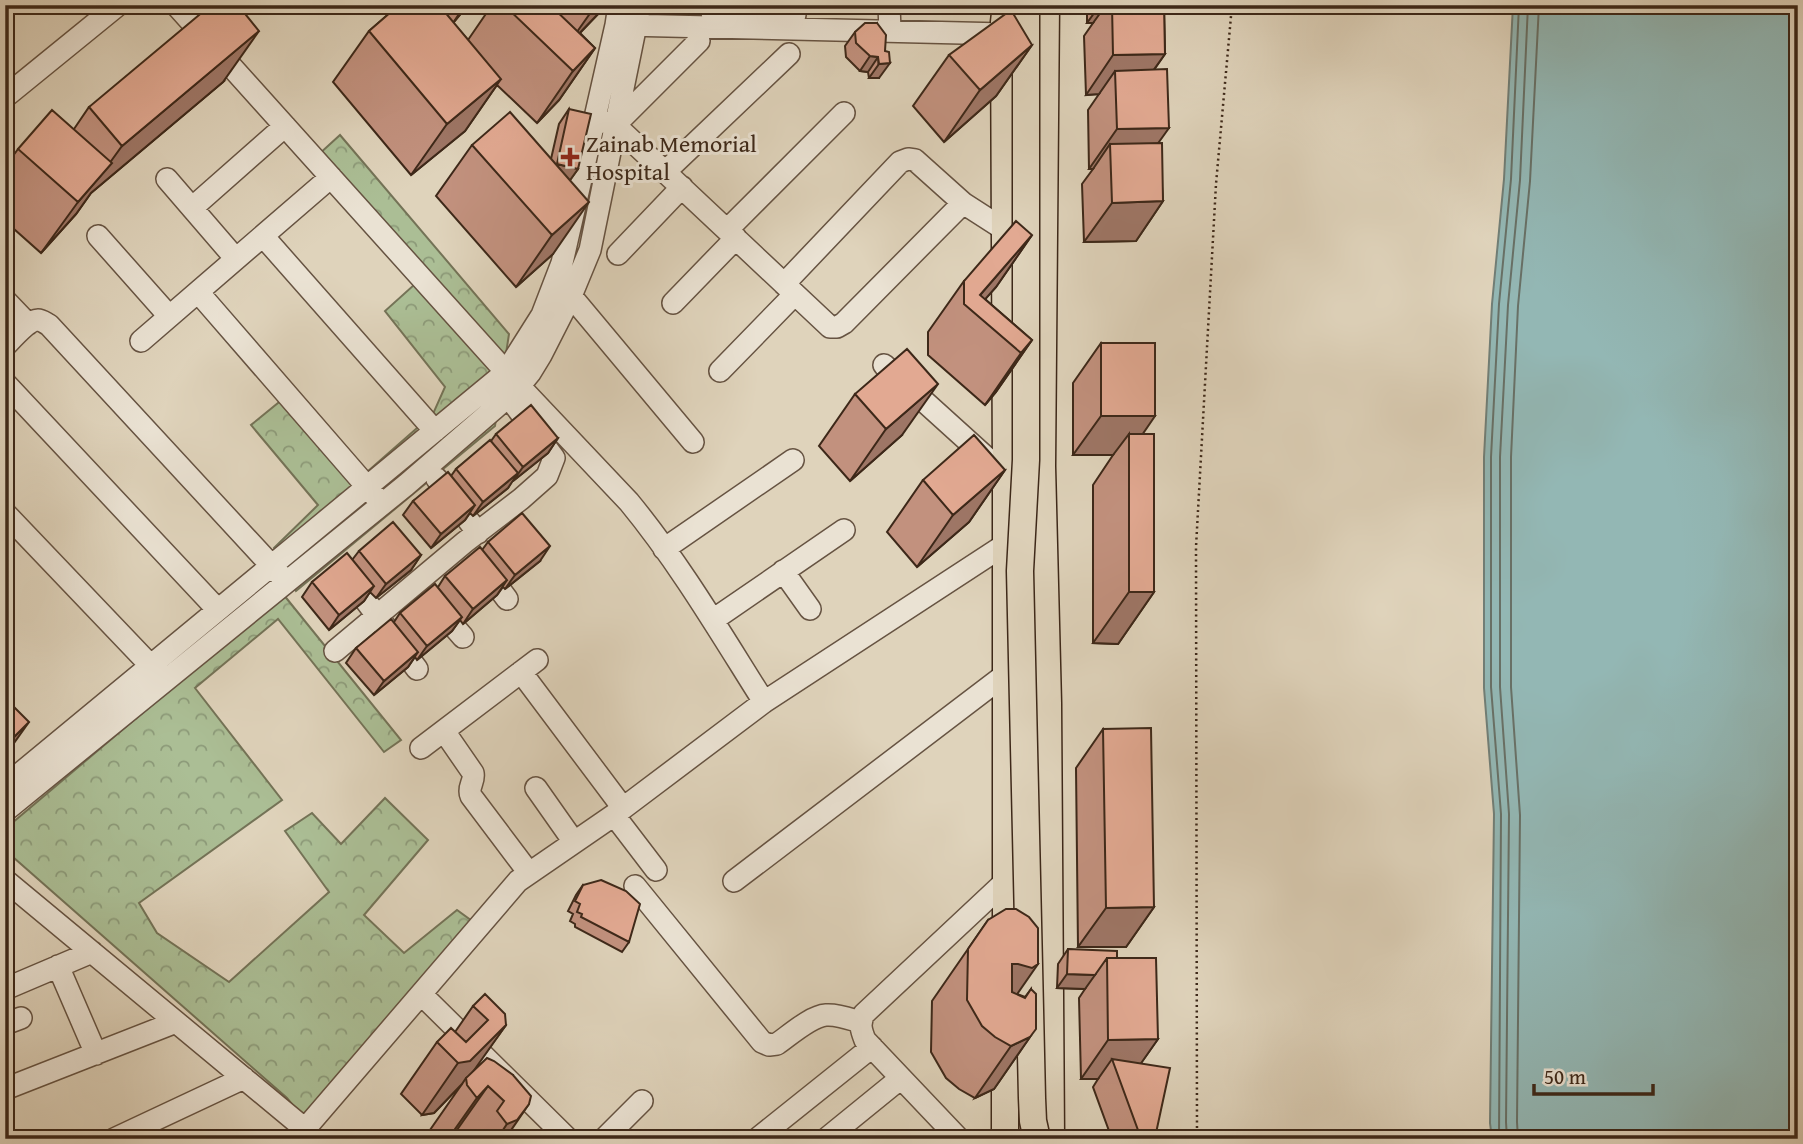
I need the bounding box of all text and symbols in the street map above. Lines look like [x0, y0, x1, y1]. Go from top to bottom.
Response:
place label: Zainab Memorial Hospital [586, 126, 757, 189]
marker: Zainab Memorial Hospital [560, 147, 580, 167]
scale bar [1534, 1053, 1652, 1097]
text: 50 m [1544, 1061, 1586, 1092]

